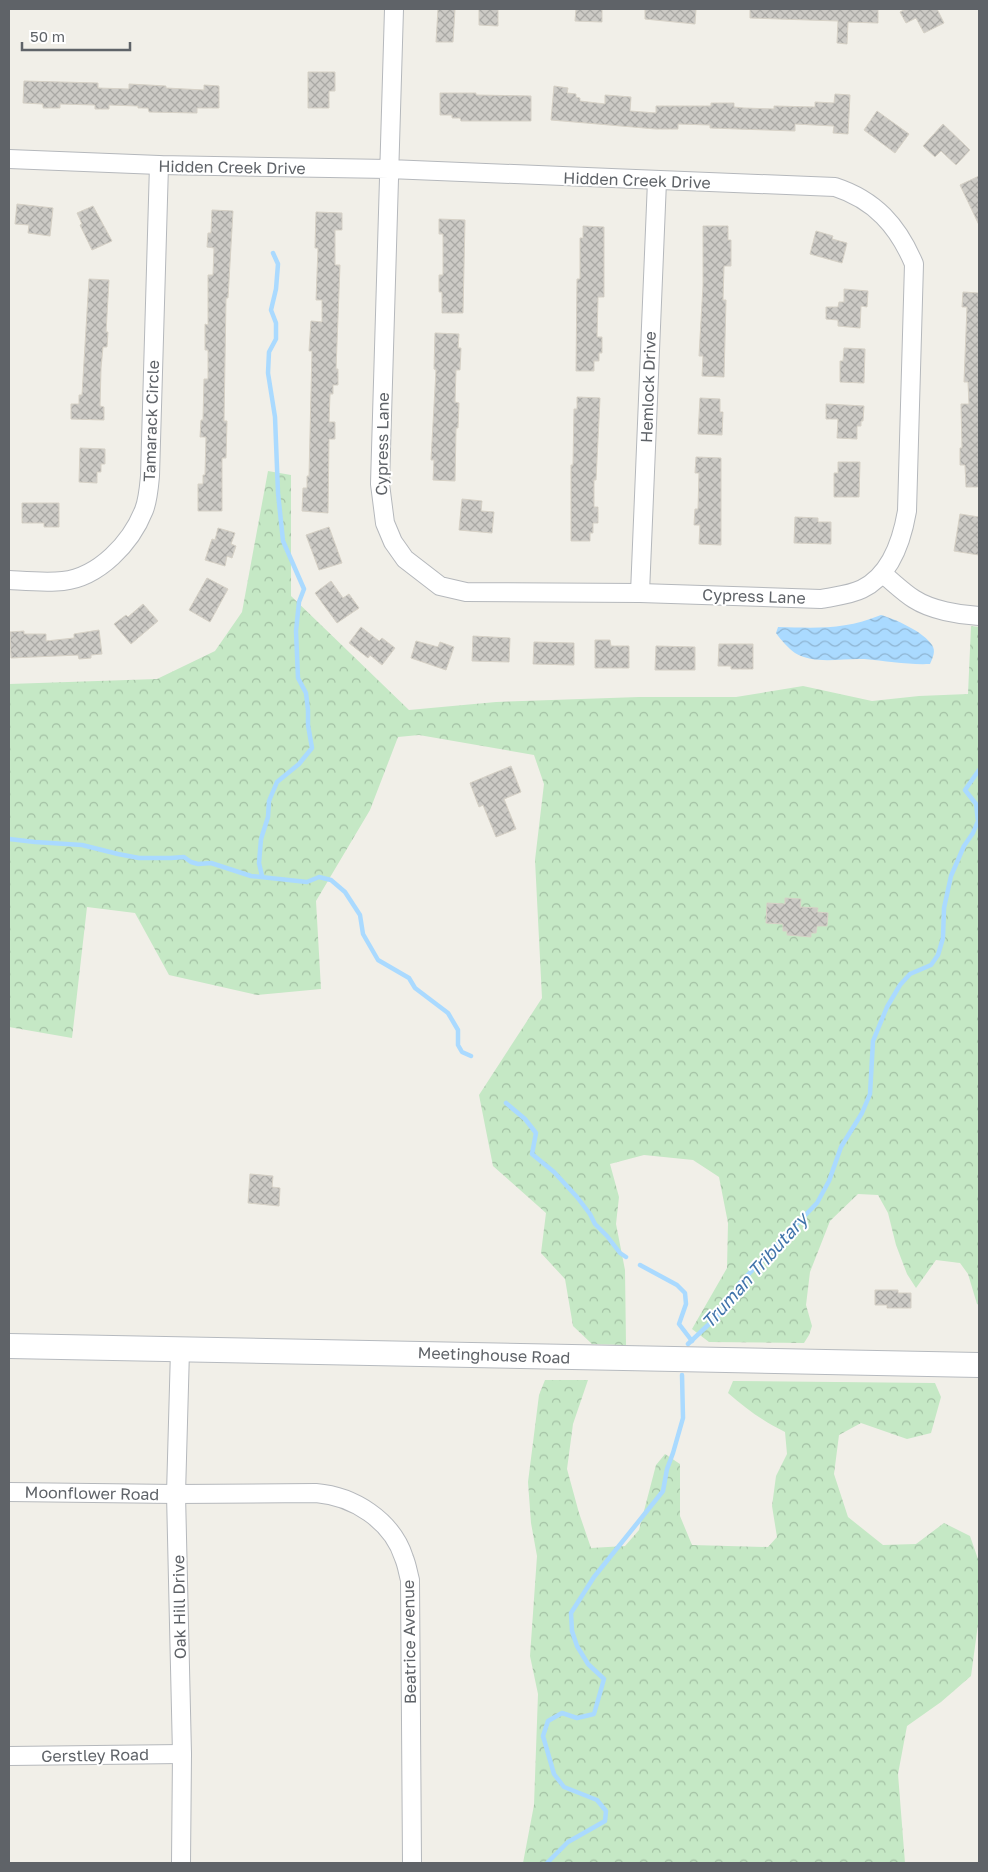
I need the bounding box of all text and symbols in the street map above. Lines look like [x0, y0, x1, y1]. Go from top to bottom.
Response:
scale bar [22, 20, 130, 52]
text: 50 m [30, 27, 65, 45]
street label: Hidden Creek Drive [158, 156, 306, 178]
street label: Hidden Creek Drive [563, 167, 711, 193]
street label: Hemlock Drive [636, 331, 660, 443]
street label: Tamarack Circle [139, 360, 163, 482]
street label: Cypress Lane [371, 392, 393, 496]
street label: Cypress Lane [702, 584, 806, 608]
water label: Truman Tributary [697, 1206, 814, 1332]
street label: Meetinghouse Road [417, 1342, 571, 1368]
street label: Moonflower Road [25, 1482, 159, 1504]
street label: Oak Hill Drive [168, 1555, 190, 1659]
street label: Beatrice Avenue [398, 1580, 420, 1704]
street label: Gerstley Road [41, 1744, 149, 1766]

